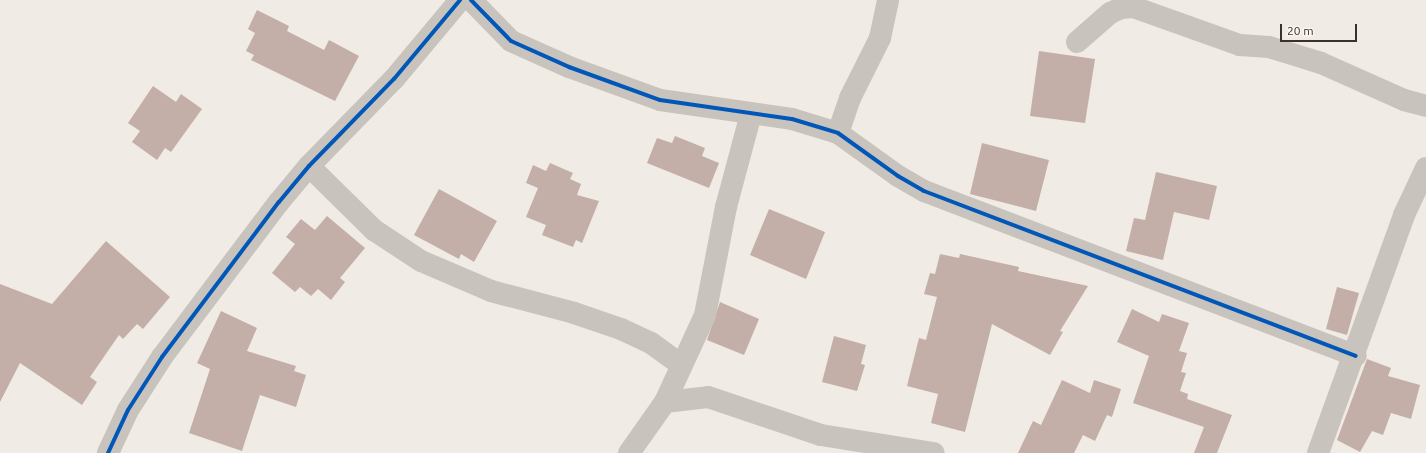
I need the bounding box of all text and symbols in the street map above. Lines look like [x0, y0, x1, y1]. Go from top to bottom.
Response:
scale bar [1282, 16, 1359, 42]
text: 20 m [1287, 24, 1314, 37]

